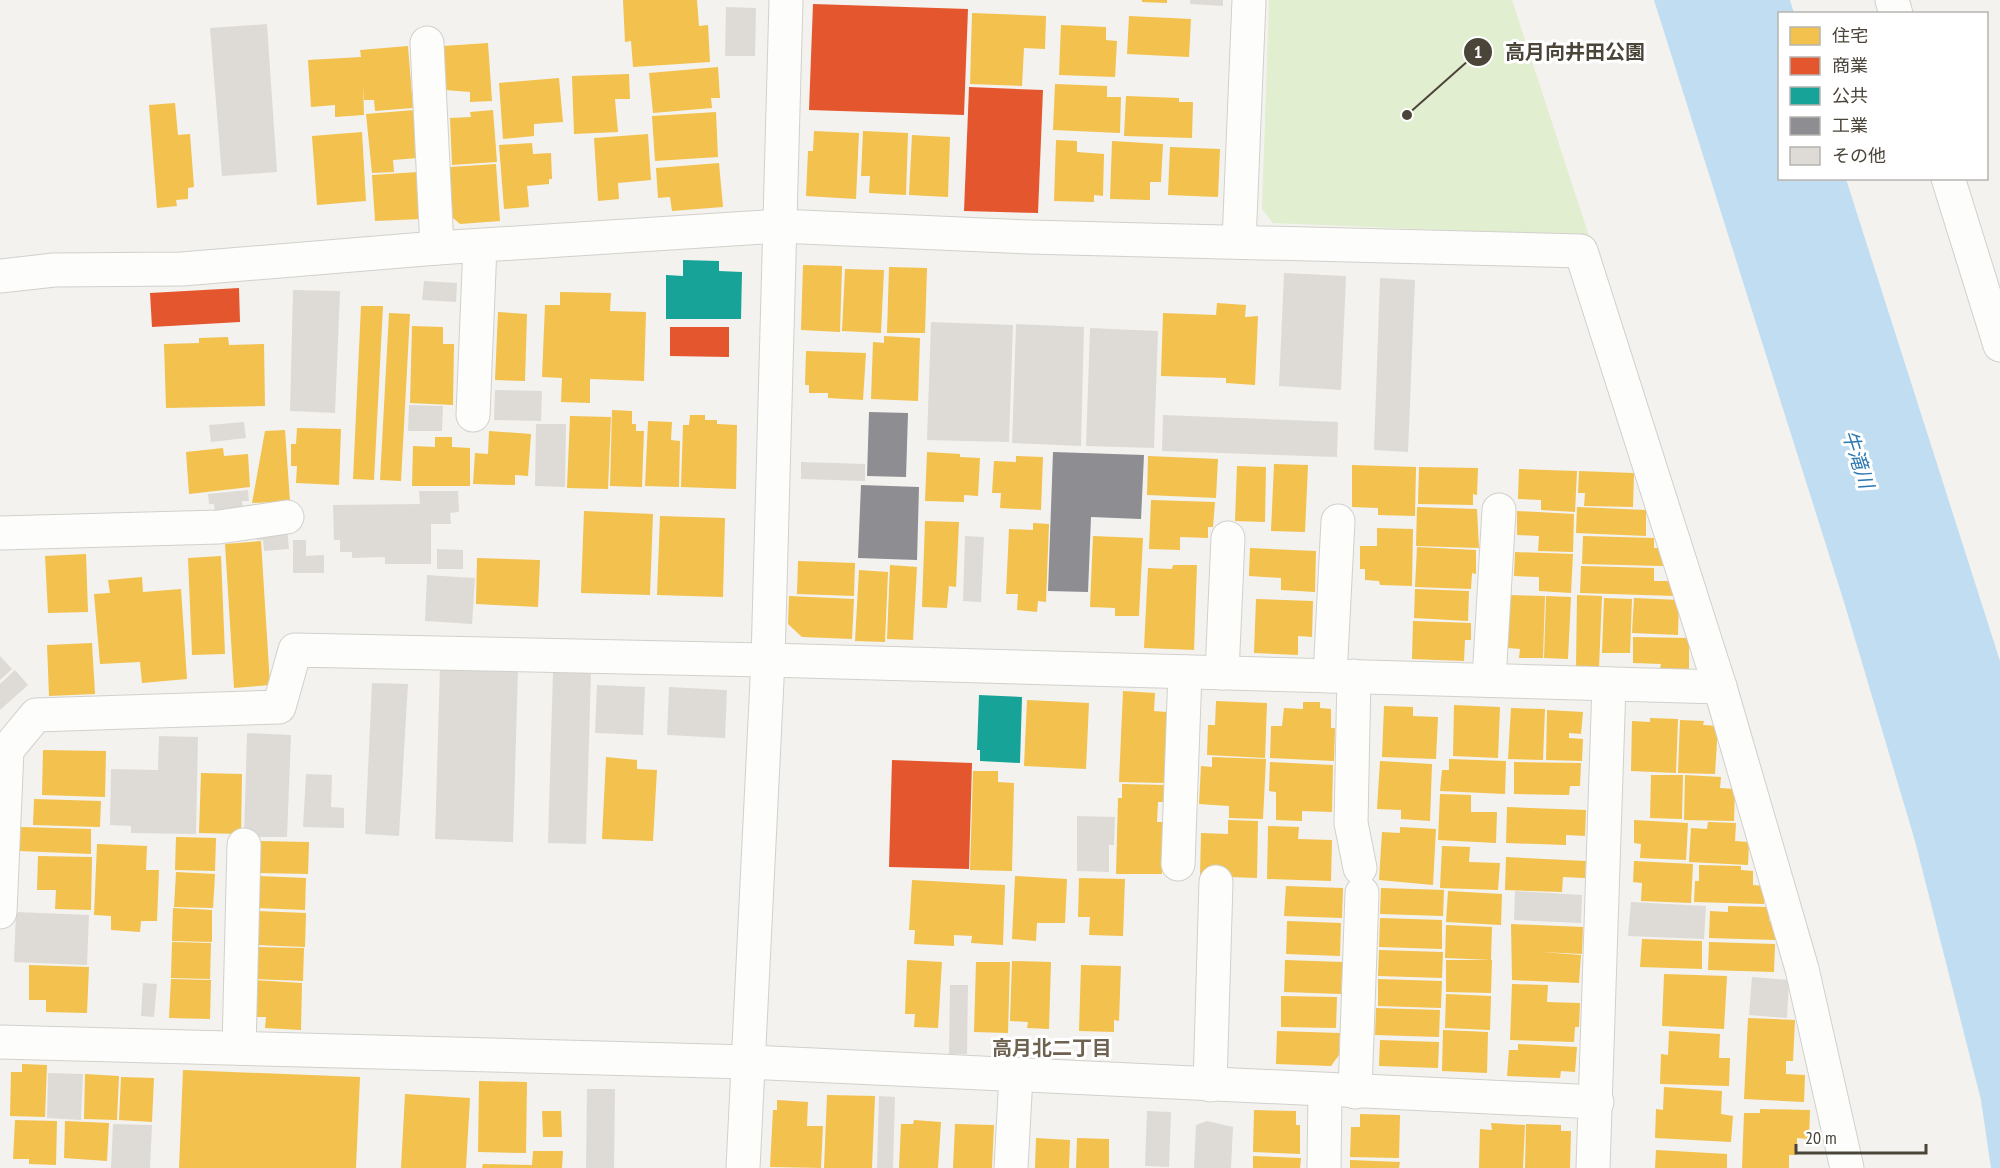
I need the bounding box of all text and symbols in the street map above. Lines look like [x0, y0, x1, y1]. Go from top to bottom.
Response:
legend [1778, 12, 1988, 180]
text: 住宅 [1832, 24, 1868, 47]
callout: 高月向井田公園 [1463, 33, 1657, 71]
text: 高月向井田公園 [1505, 39, 1645, 65]
text: 1 [1474, 40, 1482, 63]
text: 商業 [1832, 54, 1868, 77]
text: 公共 [1832, 84, 1868, 107]
text: 工業 [1832, 114, 1868, 137]
text: その他 [1832, 144, 1886, 167]
water label: 牛滝川 [1836, 426, 1880, 493]
district label: 高月北二丁目 [992, 1035, 1112, 1061]
scale bar [1796, 1117, 1926, 1155]
text: 20 m [1805, 1126, 1837, 1149]

